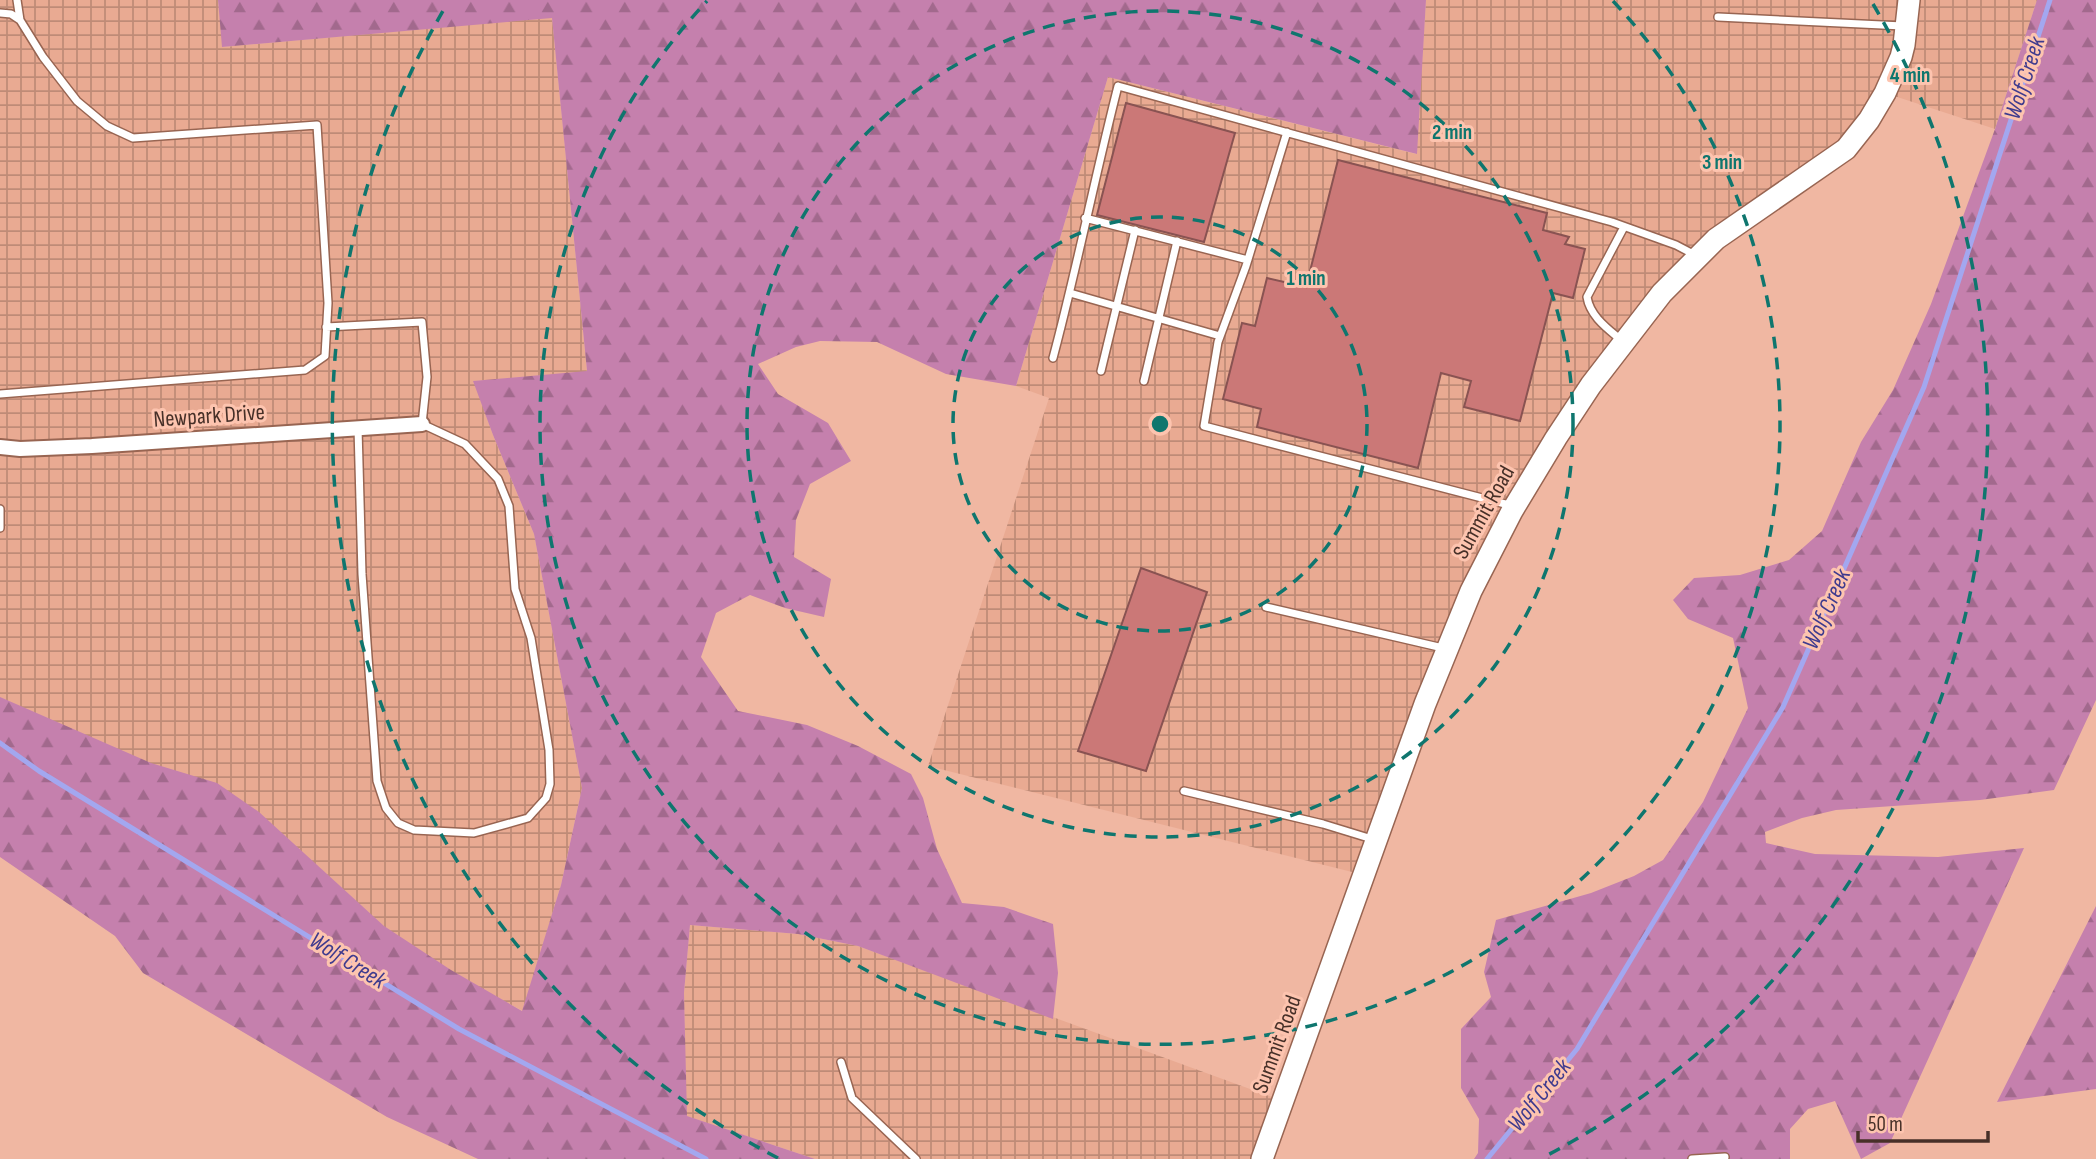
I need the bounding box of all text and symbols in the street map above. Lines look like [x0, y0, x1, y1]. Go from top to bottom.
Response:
water label: Wolf Creek [1998, 32, 2052, 123]
text: 4 min [1890, 63, 1930, 88]
text: 2 min [1432, 120, 1472, 145]
text: 3 min [1702, 150, 1742, 175]
text: 1 min [1286, 266, 1326, 291]
street label: Newpark Drive [153, 398, 266, 434]
centre of rings [1148, 412, 1172, 436]
street label: Summit Road [1447, 461, 1521, 564]
water label: Wolf Creek [1796, 564, 1857, 654]
water label: Wolf Creek [304, 926, 392, 996]
street label: Summit Road [1246, 992, 1308, 1097]
water label: Wolf Creek [1501, 1052, 1578, 1137]
scale bar [1858, 1100, 1988, 1144]
text: 50 m [1868, 1112, 1903, 1137]

